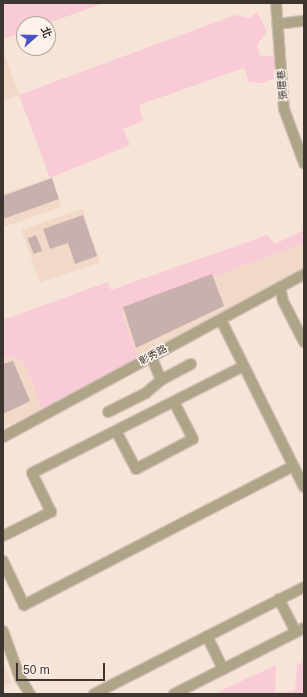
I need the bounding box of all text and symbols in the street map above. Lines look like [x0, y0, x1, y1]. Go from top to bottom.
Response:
north arrow [16, 16, 56, 56]
text: 北 [39, 25, 54, 39]
street label: 張厝巷 [275, 70, 289, 100]
street label: 彰秀路 [137, 343, 169, 367]
scale bar [18, 655, 107, 681]
text: 50 m [23, 663, 50, 677]

